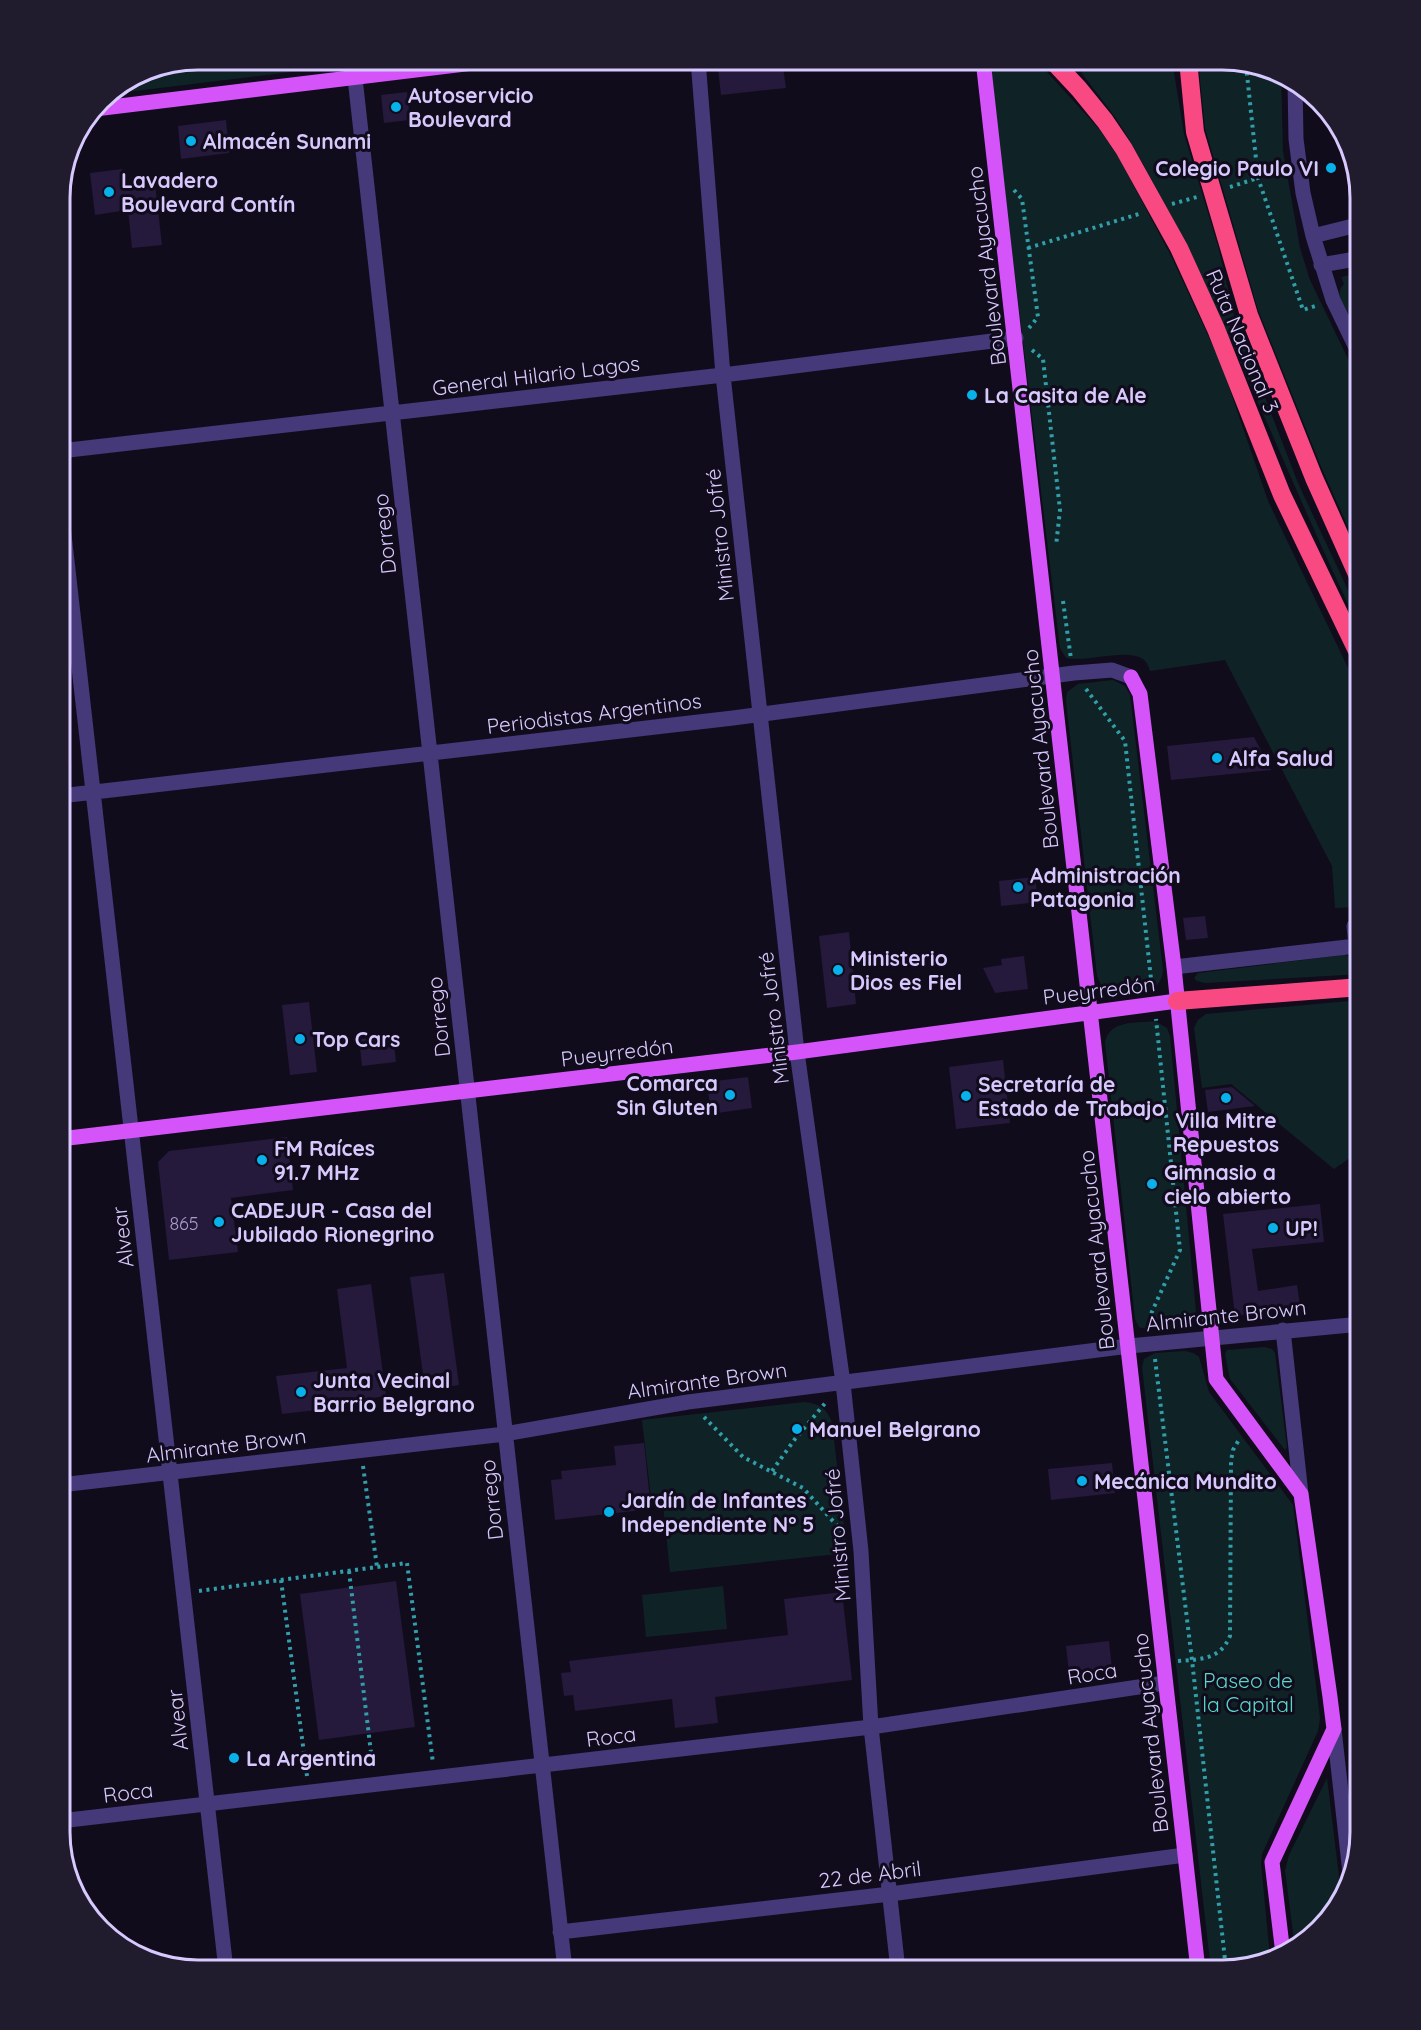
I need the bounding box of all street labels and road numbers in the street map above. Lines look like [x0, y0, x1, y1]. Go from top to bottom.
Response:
street label: Boulevard Ayacucho [961, 165, 1011, 367]
street label: Ruta Nacional 3 [1201, 265, 1285, 417]
street label: General Hilario Lagos [431, 349, 641, 401]
street label: Ministro Jofré [699, 467, 739, 603]
street label: Dorrego [367, 492, 401, 576]
street label: Boulevard Ayacucho [1017, 648, 1063, 850]
street label: Periodistas Argentinos [485, 687, 703, 739]
street label: Ministro Jofré [752, 950, 794, 1086]
street label: Pueyrredón [1041, 970, 1157, 1010]
street label: Dorrego [421, 975, 455, 1059]
street label: Pueyrredón [559, 1032, 675, 1072]
street label: Boulevard Ayacucho [1073, 1149, 1119, 1351]
street label: Alvear [105, 1205, 139, 1269]
street label: Almirante Brown [1144, 1294, 1308, 1336]
street label: Almirante Brown [625, 1356, 789, 1404]
street label: Almirante Brown [144, 1422, 308, 1468]
street label: Dorrego [474, 1458, 508, 1542]
street label: Ministro Jofré [818, 1467, 856, 1603]
street label: Boulevard Ayacucho [1127, 1632, 1173, 1834]
street label: Roca [1065, 1656, 1119, 1690]
street label: Alvear [161, 1688, 193, 1752]
street label: Roca [584, 1720, 638, 1752]
street label: Roca [101, 1776, 155, 1808]
street label: 22 de Abril [817, 1855, 923, 1893]

